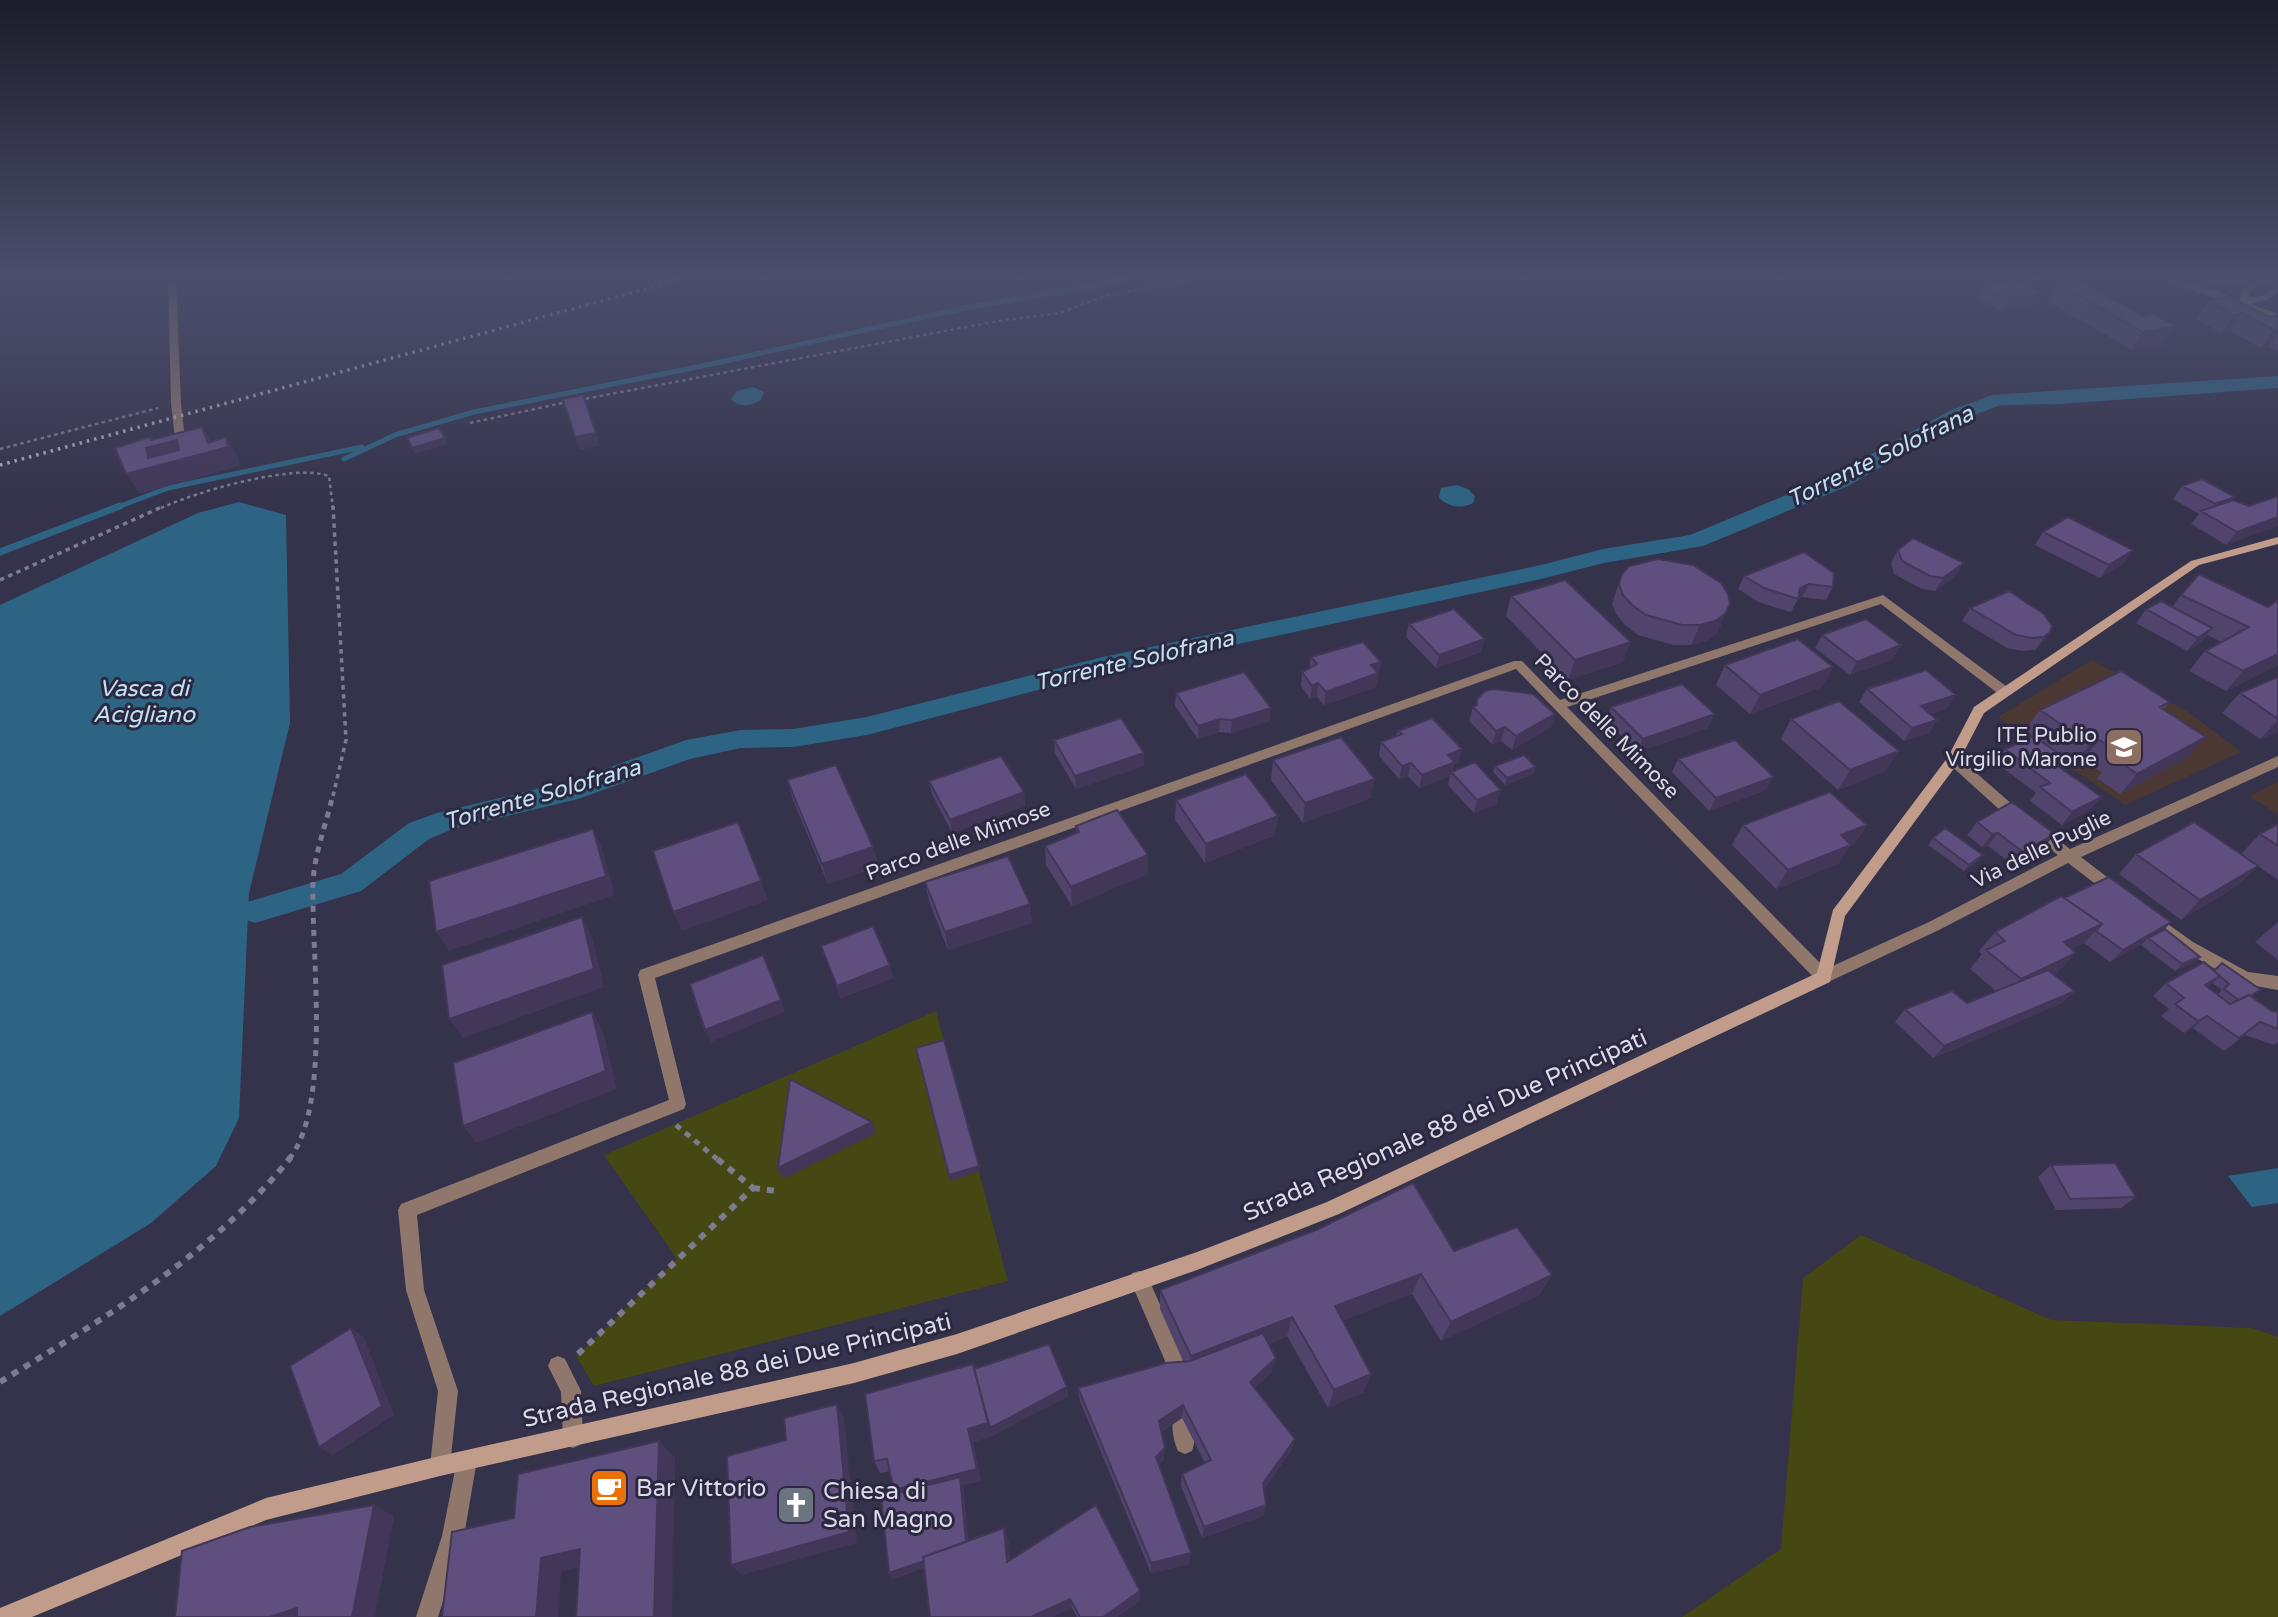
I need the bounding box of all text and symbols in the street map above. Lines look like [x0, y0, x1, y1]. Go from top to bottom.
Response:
water label: Torrente Solofrana [1783, 399, 1979, 514]
water label: Torrente Solofrana [1032, 624, 1237, 697]
street label: Parco delle Mimose [1529, 649, 1684, 804]
water label: Vasca di Acigliano [93, 675, 196, 729]
place label: ITE Publio Virgilio Marone [1945, 723, 2097, 772]
school or university icon: ITE Publio Virgilio Marone [2103, 726, 2145, 768]
water label: Torrente Solofrana [441, 753, 645, 836]
street label: Parco delle Mimose [862, 796, 1054, 887]
street label: Via delle Puglie [1967, 805, 2115, 894]
street label: Strada Regionale 88 dei Due Principati [1239, 1023, 1652, 1228]
street label: Strada Regionale 88 dei Due Principati [520, 1307, 954, 1434]
cafe icon: Bar Vittorio [588, 1467, 630, 1509]
place label: Bar Vittorio [636, 1474, 766, 1503]
place label: Chiesa di San Magno [823, 1477, 953, 1534]
church icon: Chiesa di San Magno [775, 1484, 817, 1526]

